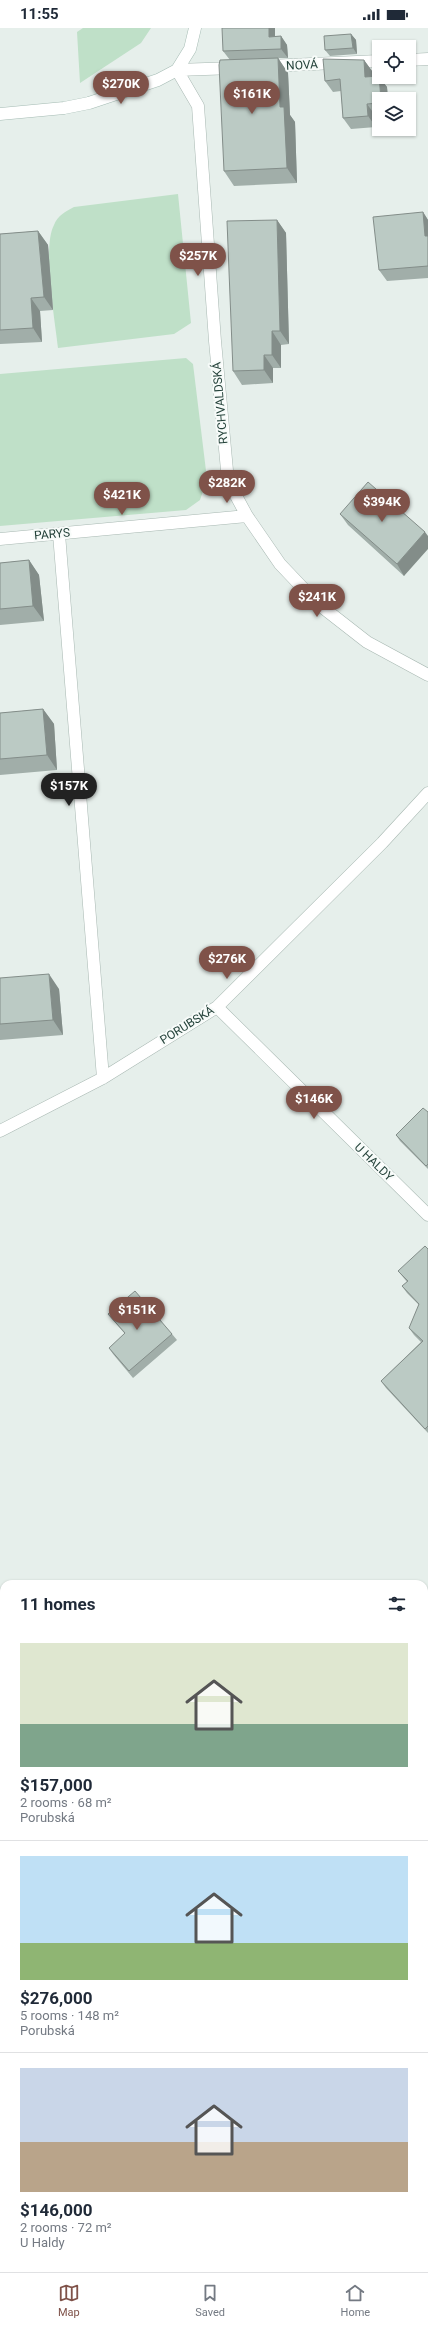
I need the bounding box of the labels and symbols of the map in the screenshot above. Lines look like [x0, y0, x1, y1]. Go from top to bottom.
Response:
street label: NOVÁ [286, 56, 318, 73]
pin: $270K [93, 71, 149, 105]
pin: $161K [224, 81, 280, 115]
pin: $257K [170, 243, 226, 277]
street label: RYCHVALDSKÁ [208, 361, 231, 445]
pin: $282K [199, 470, 255, 504]
pin: $421K [94, 482, 150, 516]
pin: $394K [354, 489, 410, 523]
street label: PARYS [33, 525, 71, 543]
pin: $241K [289, 584, 345, 618]
pin: $157K [41, 773, 97, 807]
pin: $276K [199, 946, 255, 980]
street label: PORUBSKÁ [157, 1002, 217, 1047]
pin: $146K [286, 1086, 342, 1120]
street label: U HALDY [352, 1140, 397, 1184]
pin: $151K [109, 1297, 165, 1331]

